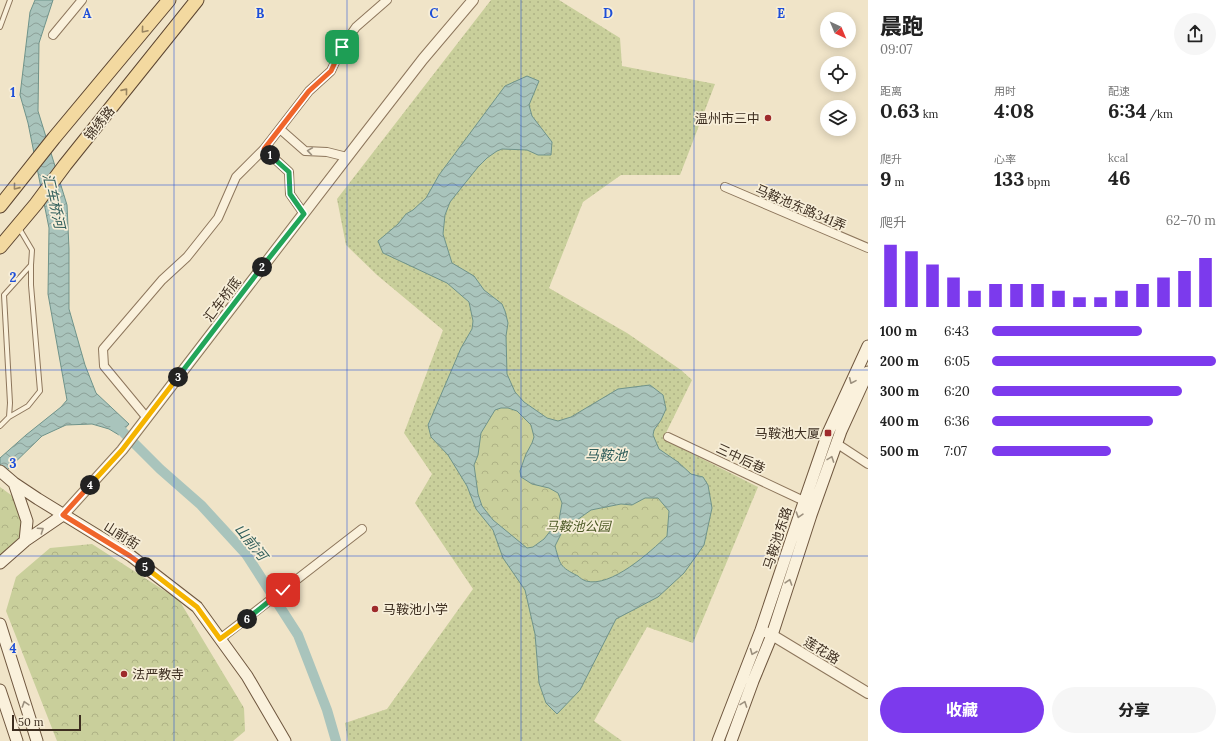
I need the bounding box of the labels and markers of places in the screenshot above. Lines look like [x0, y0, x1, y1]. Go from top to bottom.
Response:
pin [325, 30, 359, 64]
place label: 温州市三中 [695, 110, 760, 127]
marker: 温州市三中 [763, 113, 773, 123]
pin: 1 [260, 145, 280, 165]
pin: 2 [252, 257, 272, 277]
pin: 3 [168, 367, 188, 387]
place label: 马鞍池大厦 [755, 425, 820, 442]
marker: 马鞍池大厦 [823, 428, 833, 438]
pin: 4 [80, 475, 100, 495]
pin: 5 [135, 557, 155, 577]
pin [266, 573, 300, 607]
place label: 马鞍池小学 [383, 601, 448, 618]
marker: 马鞍池小学 [370, 604, 380, 614]
pin: 6 [237, 609, 257, 629]
place label: 法严教寺 [132, 666, 184, 683]
marker: 法严教寺 [119, 669, 129, 679]

